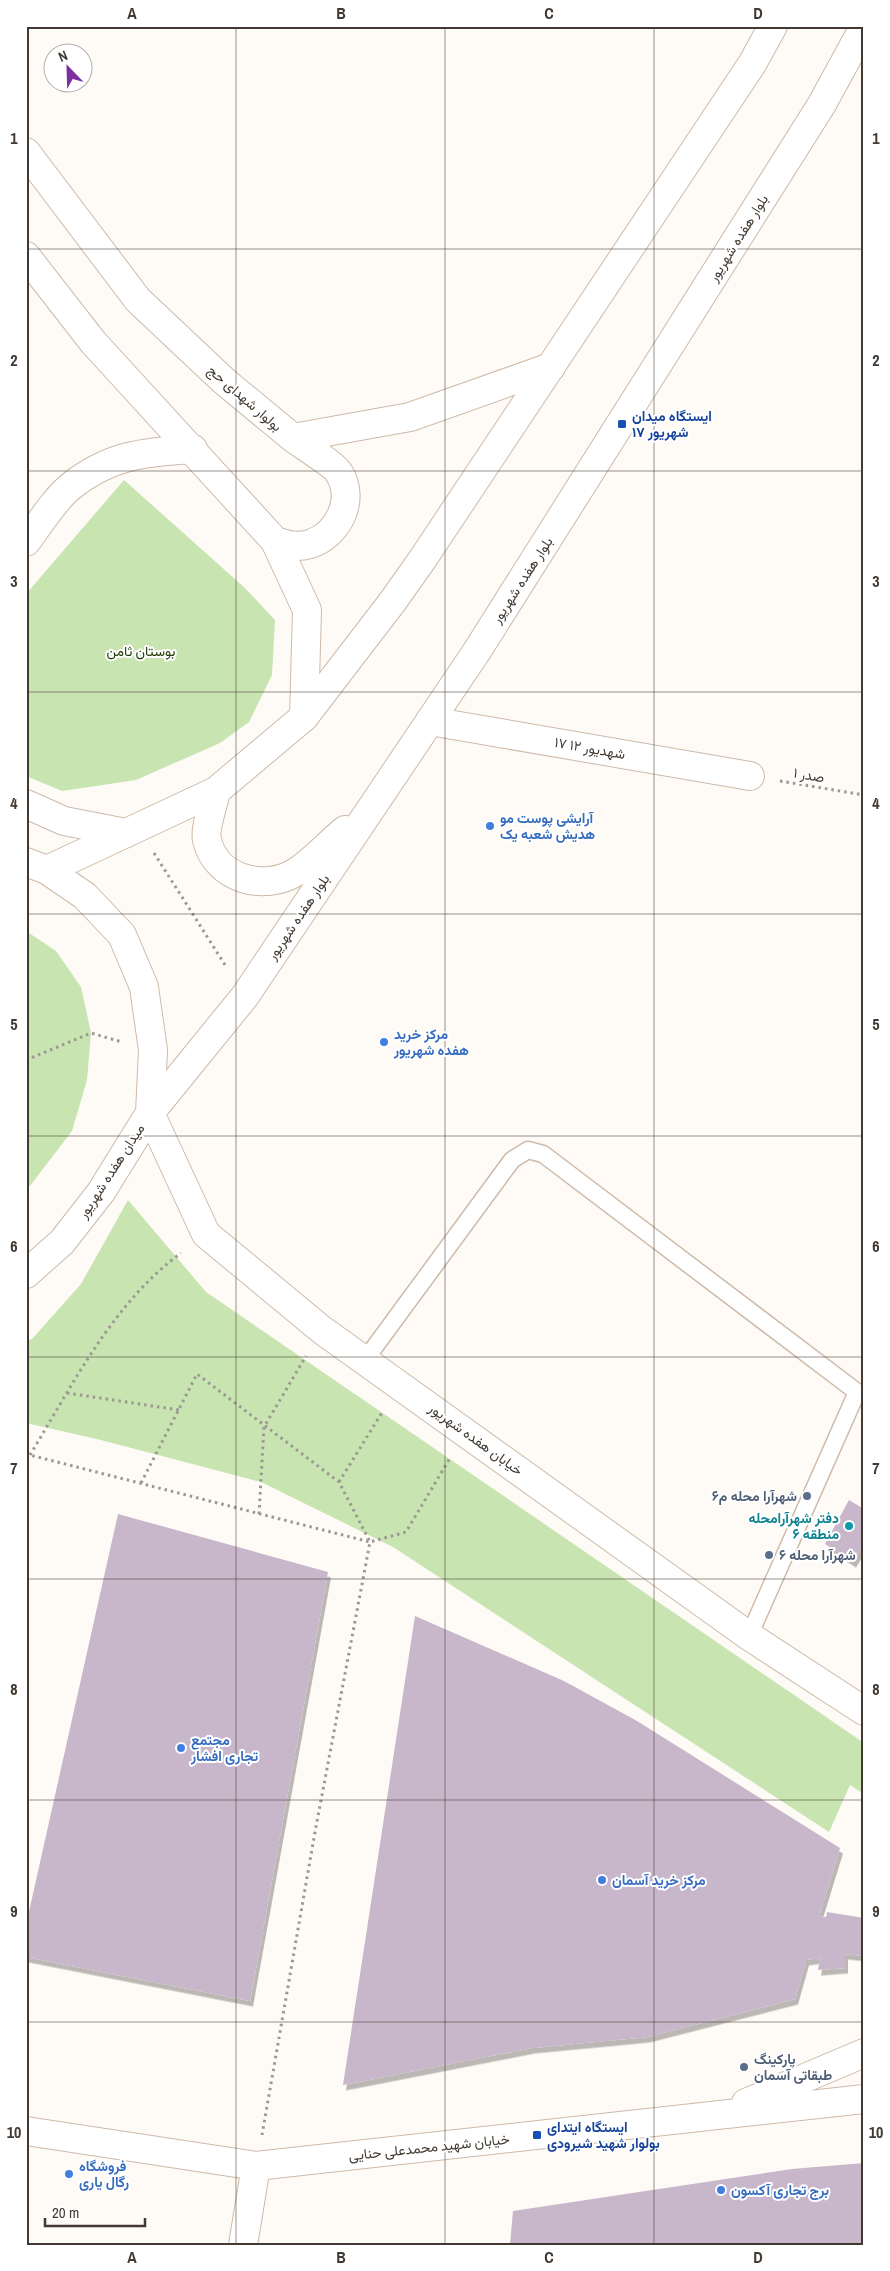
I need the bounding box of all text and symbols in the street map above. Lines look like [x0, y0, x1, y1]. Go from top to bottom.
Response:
text: A [127, 2, 137, 24]
text: B [336, 2, 346, 24]
text: C [544, 2, 554, 24]
text: D [753, 2, 763, 24]
north arrow [42, 42, 92, 92]
text: N [56, 46, 70, 66]
text: 1 [10, 127, 18, 149]
text: 1 [872, 127, 880, 149]
street label: بلوار هفده شهریور [703, 191, 772, 286]
text: 2 [10, 349, 18, 371]
text: 2 [872, 349, 880, 371]
street label: بولوار شهدای حج [203, 361, 286, 437]
place label: ایستگاه میدان ۱۷ شهریور [632, 407, 712, 441]
marker: ایستگاه میدان ۱۷ شهریور [616, 418, 628, 430]
street label: بلوار هفده شهریور [487, 533, 557, 627]
text: 3 [10, 570, 18, 592]
text: 3 [872, 570, 880, 592]
park label: بوستان ثامن [107, 642, 175, 660]
street label: ۱۷ شهدیور ۱۲ [553, 733, 627, 763]
street label: صدر ۱ [792, 763, 826, 787]
text: 4 [10, 792, 18, 814]
text: 4 [872, 792, 880, 814]
place label: آرایشی پوست مو هدیش شعبه یک [500, 809, 595, 843]
marker: آرایشی پوست مو هدیش شعبه یک [484, 820, 496, 832]
street label: بلوار هفده شهریور [262, 871, 333, 964]
text: 5 [10, 1013, 18, 1035]
text: 5 [872, 1013, 880, 1035]
place label: مرکز خرید هفده شهریور [393, 1025, 469, 1059]
marker: مرکز خرید هفده شهریور [378, 1036, 390, 1048]
street label: میدان هفده شهریور [73, 1120, 148, 1223]
text: 6 [10, 1235, 18, 1257]
text: 6 [872, 1235, 880, 1257]
street label: خیابان هفده شهریور [425, 1398, 527, 1479]
text: 7 [10, 1457, 18, 1479]
text: 7 [872, 1457, 880, 1479]
place label: شهرآرا محله م۶ [712, 1487, 797, 1505]
marker: شهرآرا محله م۶ [801, 1490, 813, 1502]
place label: دفتر شهرآرامحله منطقه ۶ [749, 1509, 839, 1543]
marker: دفتر شهرآرامحله منطقه ۶ [843, 1520, 855, 1532]
place label: شهرآرا محله ۶ [779, 1546, 856, 1564]
marker: شهرآرا محله ۶ [763, 1549, 775, 1561]
text: 8 [10, 1678, 18, 1700]
text: 8 [872, 1678, 880, 1700]
place label: مجتمع تجاری افشار [190, 1731, 259, 1765]
marker: مجتمع تجاری افشار [175, 1742, 187, 1754]
place label: مرکز خرید آسمان [612, 1871, 706, 1889]
marker: مرکز خرید آسمان [596, 1874, 608, 1886]
text: 9 [10, 1900, 18, 1922]
text: 9 [872, 1900, 880, 1922]
place label: پارکینگ طبقاتی آسمان [754, 2050, 832, 2084]
marker: پارکینگ طبقاتی آسمان [738, 2061, 750, 2073]
place label: ایستگاه ایتدای بولوار شهید شیرودی [547, 2118, 660, 2152]
text: 10 [7, 2121, 21, 2143]
text: 10 [869, 2121, 883, 2143]
marker: ایستگاه ایتدای بولوار شهید شیرودی [531, 2129, 543, 2141]
street label: خیابان شهید محمدعلی حنایی [348, 2130, 510, 2164]
place label: فروشگاه رگال یاری [79, 2157, 129, 2191]
marker: فروشگاه رگال یاری [63, 2168, 75, 2180]
place label: برج تجاری آکسون [731, 2181, 829, 2200]
marker: برج تجاری آکسون [715, 2184, 727, 2196]
scale bar [45, 2196, 145, 2228]
text: 20 m [52, 2202, 79, 2223]
text: A [127, 2246, 137, 2268]
text: B [336, 2246, 346, 2268]
text: C [544, 2246, 554, 2268]
text: D [753, 2246, 763, 2268]

